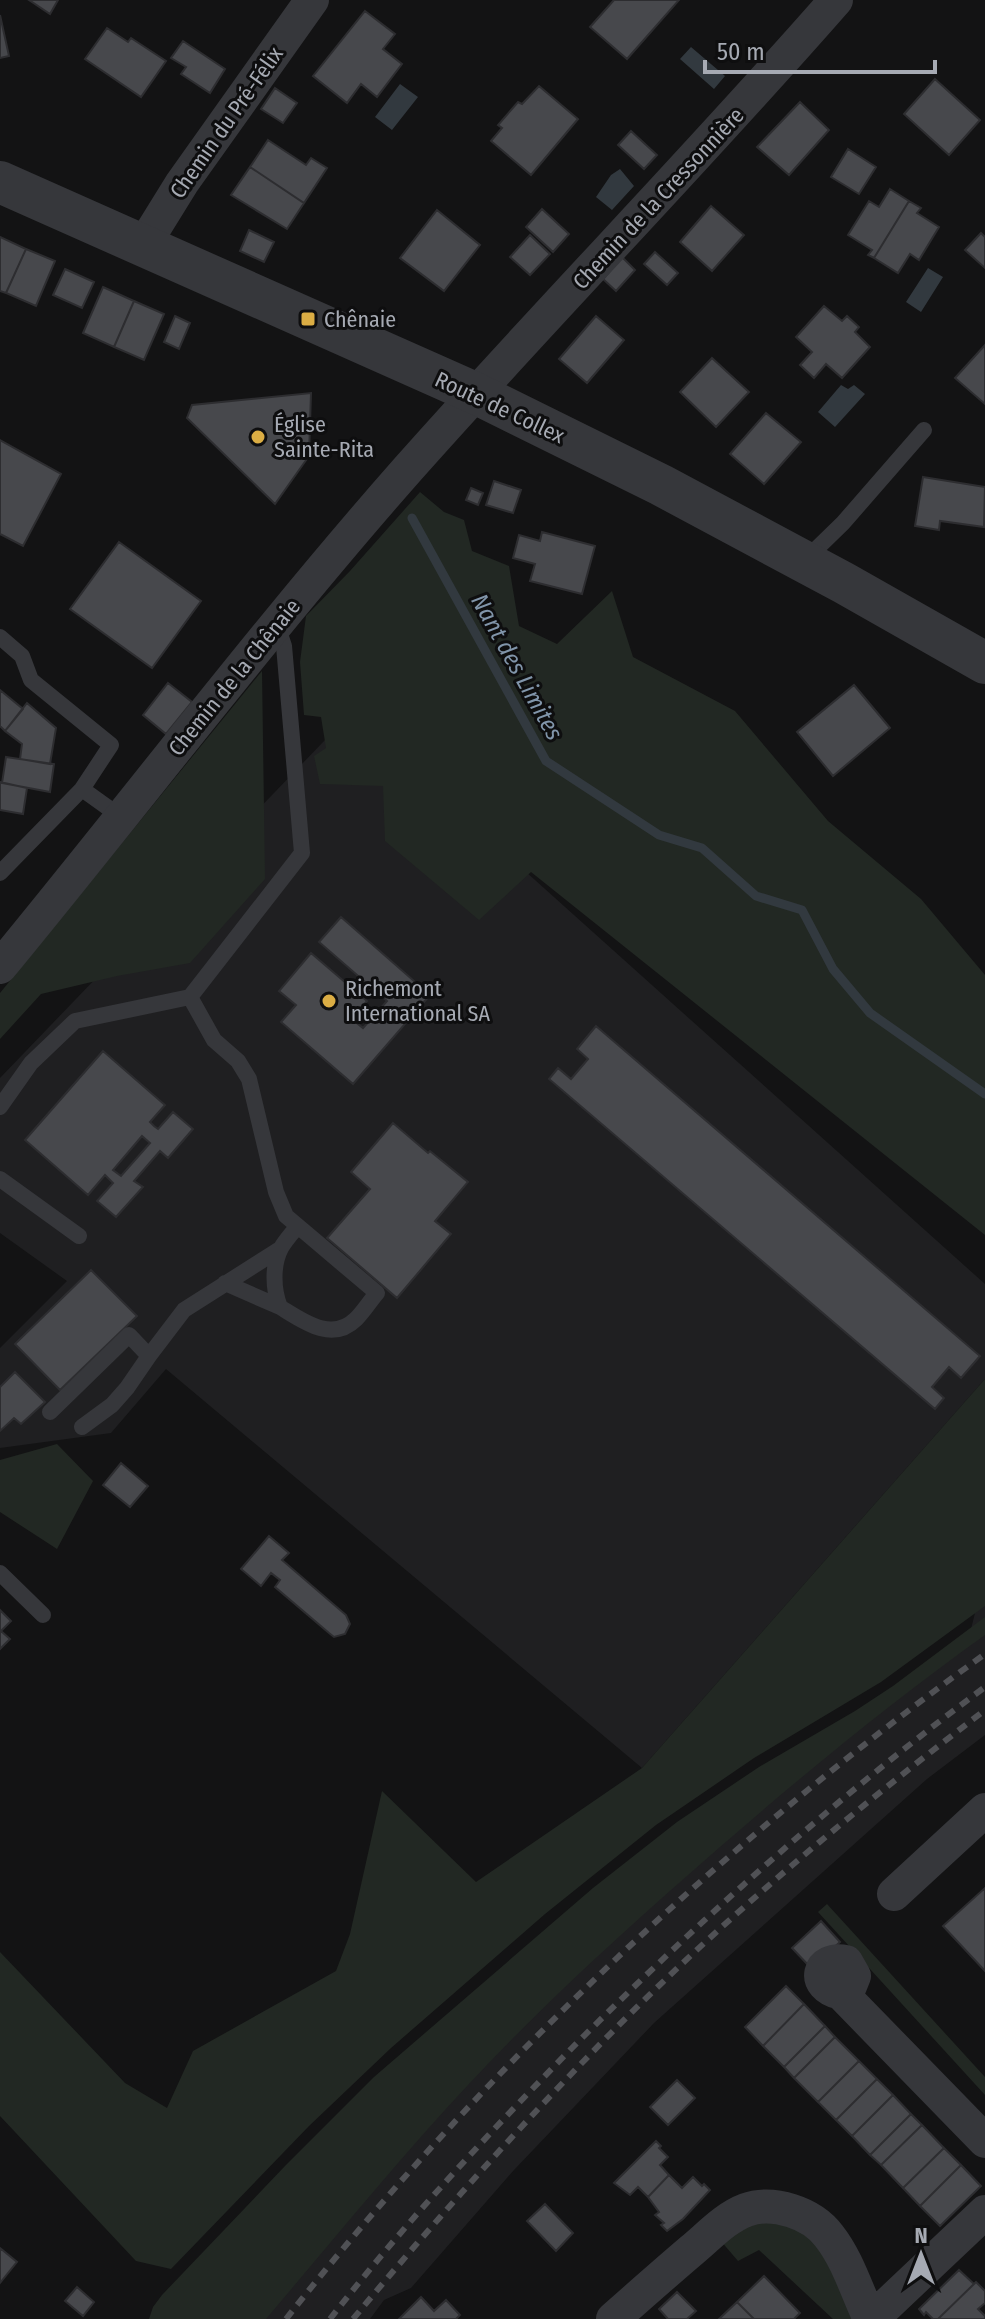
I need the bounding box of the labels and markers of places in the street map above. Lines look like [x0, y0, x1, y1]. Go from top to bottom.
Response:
place label: Chênaie [324, 306, 396, 333]
marker: Chênaie [299, 310, 317, 328]
place label: Église Sainte-Rita [274, 411, 374, 463]
marker: Église Sainte-Rita [249, 428, 267, 446]
place label: Richemont International SA [345, 975, 490, 1027]
marker: Richemont International SA [320, 992, 338, 1010]

